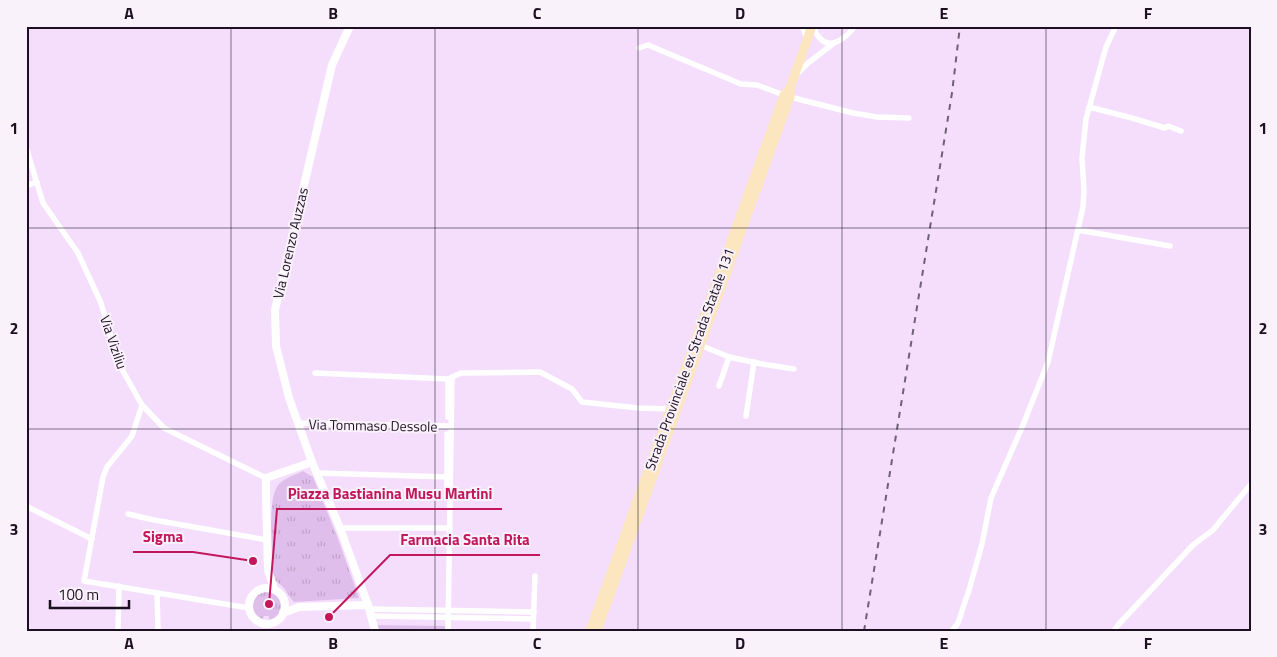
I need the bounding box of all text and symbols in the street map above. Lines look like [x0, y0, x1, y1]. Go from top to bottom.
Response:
text: A [124, 1, 134, 25]
text: B [328, 1, 338, 25]
text: C [533, 1, 542, 25]
text: D [735, 1, 745, 25]
text: E [940, 1, 949, 25]
text: F [1144, 1, 1153, 25]
text: 1 [10, 116, 18, 140]
text: 1 [1259, 116, 1267, 140]
street label: Via Lorenzo Auzzas [267, 185, 313, 301]
street label: Strada Provinciale ex Strada Statale 131 [639, 245, 739, 473]
street label: Via Viziliu [95, 312, 133, 372]
text: 2 [10, 316, 18, 340]
text: 2 [1259, 316, 1267, 340]
street label: Via Tommaso Dessole [308, 413, 438, 437]
callout: Piazza Bastianina Musu Martini [277, 479, 502, 509]
text: Piazza Bastianina Musu Martini [288, 482, 492, 505]
text: 3 [10, 517, 18, 541]
text: 3 [1259, 517, 1267, 541]
callout: Sigma [133, 522, 193, 552]
text: Sigma [143, 525, 183, 548]
callout: Farmacia Santa Rita [390, 525, 540, 555]
text: Farmacia Santa Rita [400, 528, 530, 551]
scale bar [50, 577, 129, 609]
text: 100 m [58, 583, 99, 606]
text: A [124, 631, 134, 655]
text: B [328, 631, 338, 655]
text: C [533, 631, 542, 655]
text: D [735, 631, 745, 655]
text: E [940, 631, 949, 655]
text: F [1144, 631, 1153, 655]

